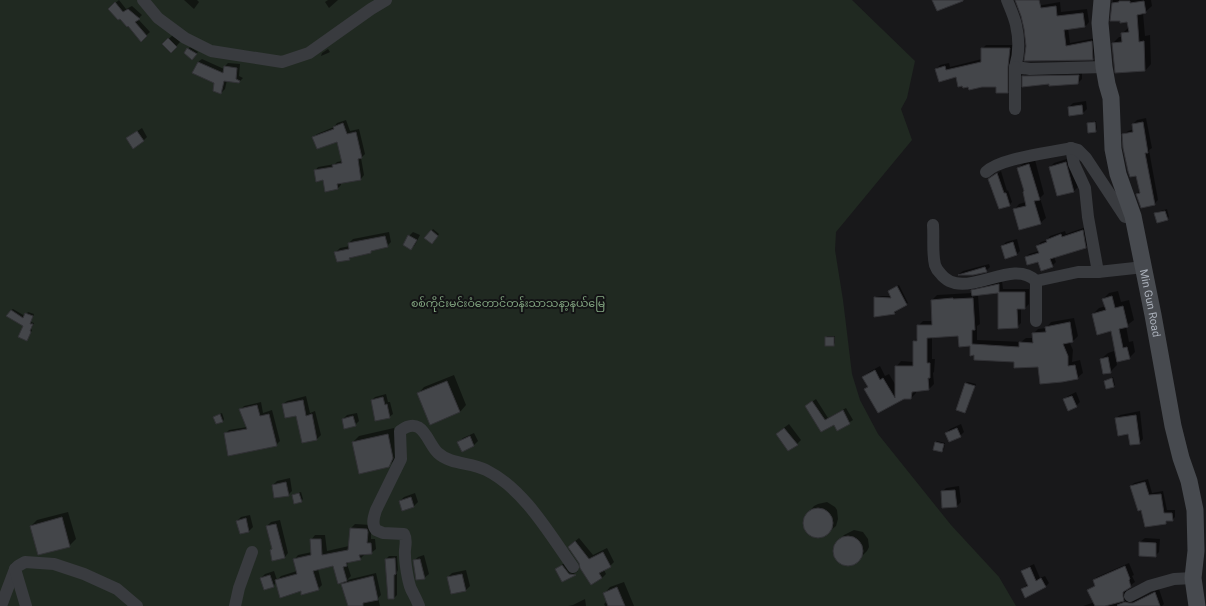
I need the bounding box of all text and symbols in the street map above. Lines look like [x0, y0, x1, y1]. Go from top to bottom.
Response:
street label: Min Gun Road [1137, 268, 1163, 338]
park label: စစ်ကိုင်းမင်းဝံတောင်တန်းသာသနာ့နယ်မြေ [411, 296, 605, 312]

